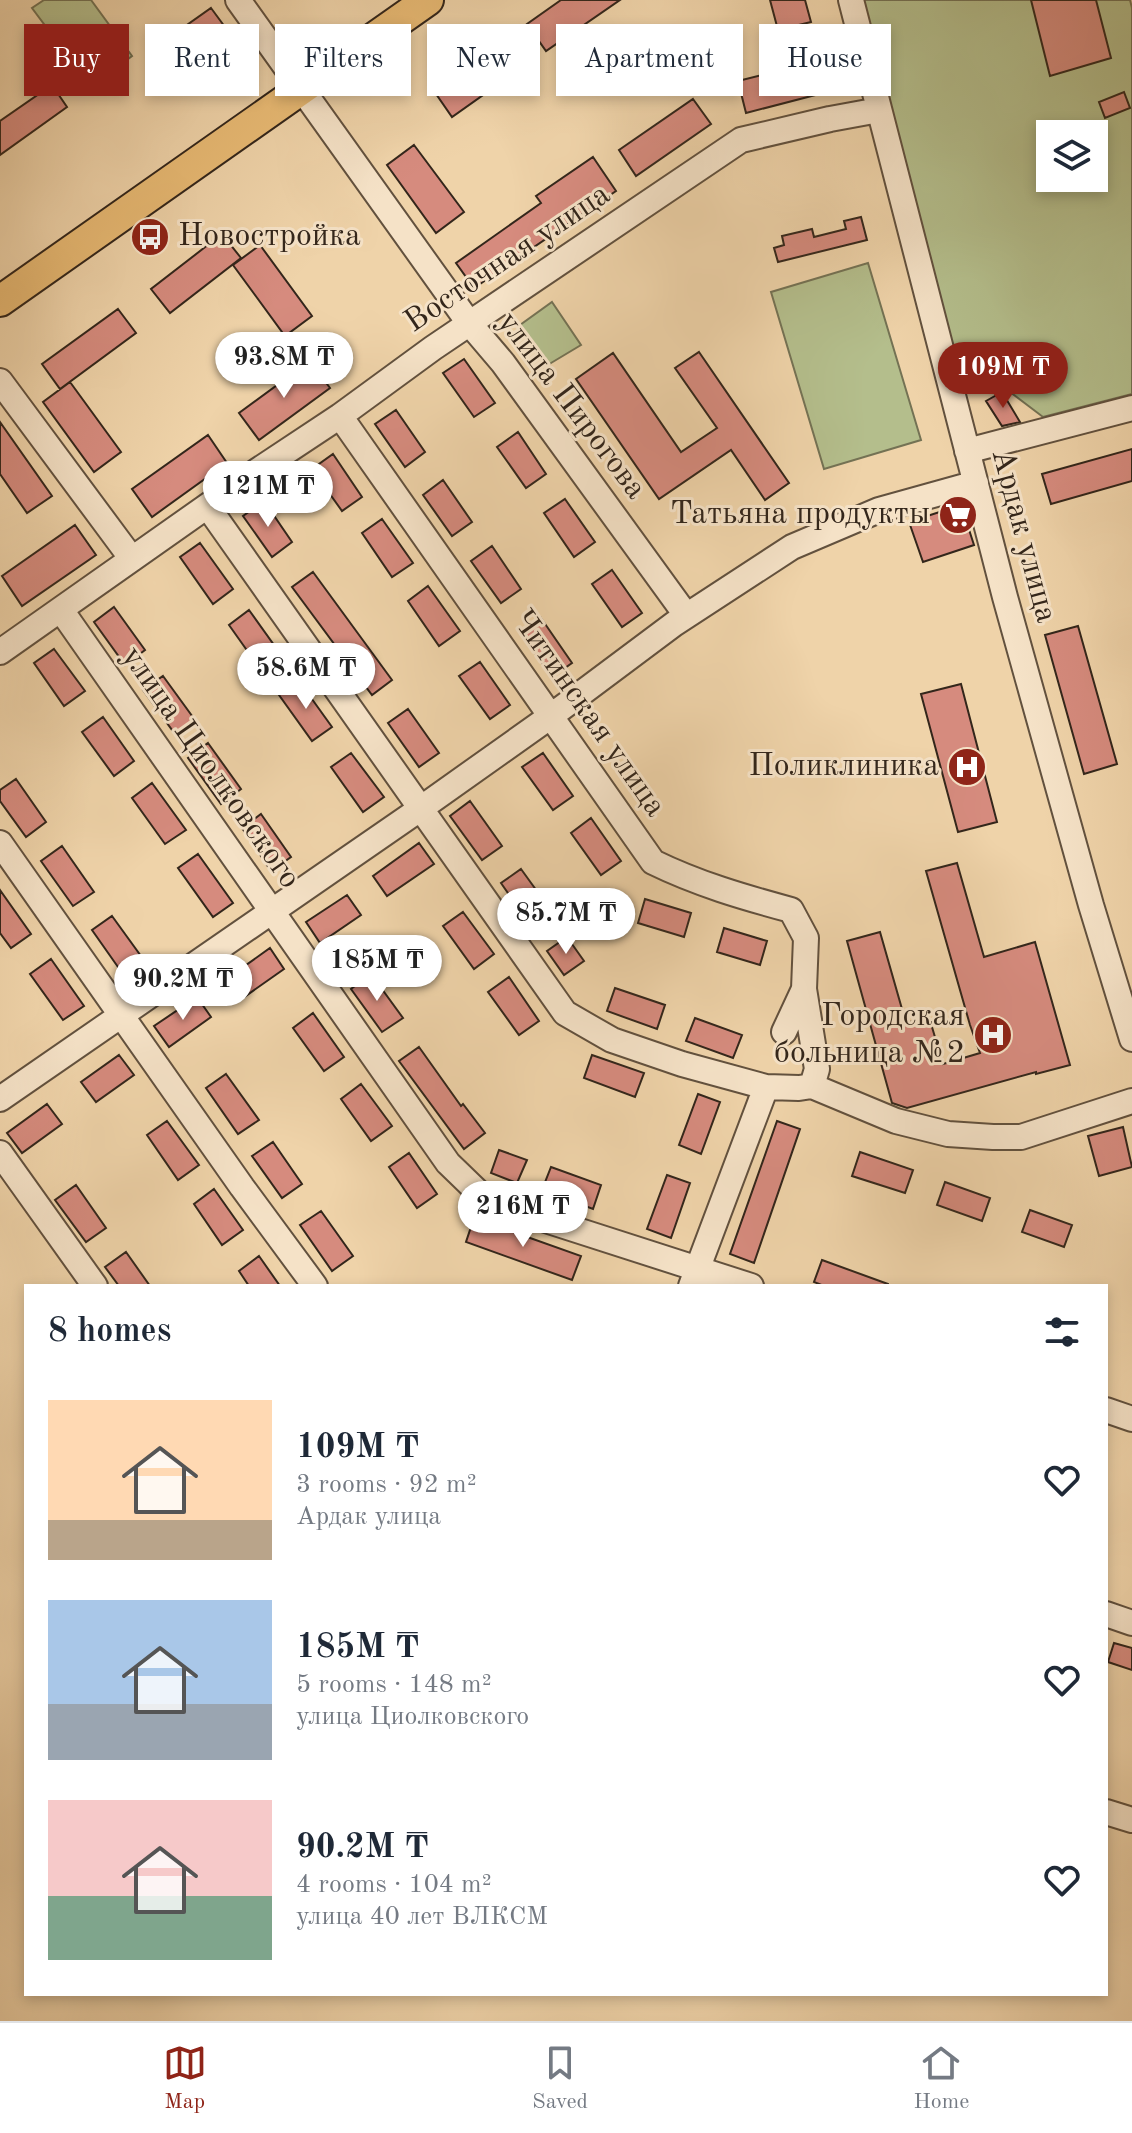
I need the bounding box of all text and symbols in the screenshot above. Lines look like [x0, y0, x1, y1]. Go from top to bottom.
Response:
chip: Buy [24, 24, 129, 96]
chip: Rent [145, 24, 259, 96]
chip: Filters [275, 24, 411, 96]
chip: New [427, 24, 540, 96]
chip: Apartment [556, 24, 743, 96]
chip: House [759, 24, 891, 96]
map controls [1036, 120, 1108, 192]
button: layers [1036, 120, 1108, 192]
street label: Восточная улица [400, 179, 616, 339]
bus stop icon: Новостройка [129, 216, 171, 258]
place label: Новостройка [178, 221, 361, 253]
street label: улица Пирогова [491, 307, 652, 506]
pin: 93.8M ₸ [210, 332, 358, 400]
pin: 109M ₸ [938, 342, 1068, 410]
text: 93.8M ₸ [233, 345, 335, 371]
text: 109M ₸ [956, 355, 1050, 381]
street label: Ардак улица [984, 446, 1062, 627]
pin: 121M ₸ [203, 461, 333, 529]
text: 121M ₸ [221, 474, 315, 500]
supermarket icon: Татьяна продукты [937, 494, 979, 536]
place label: Татьяна продукты [670, 499, 930, 531]
street label: Читинская улица [505, 605, 671, 823]
street label: улица Циолковского [115, 641, 305, 895]
pin: 58.6M ₸ [232, 643, 380, 711]
text: 58.6M ₸ [255, 656, 357, 682]
hospital icon: Поликлиника [946, 746, 988, 788]
place label: Поликлиника [749, 751, 939, 783]
pin: 85.7M ₸ [492, 888, 640, 956]
text: 85.7M ₸ [515, 901, 617, 927]
pin: 185M ₸ [312, 935, 442, 1003]
text: 185M ₸ [330, 948, 424, 974]
pin: 90.2M ₸ [109, 954, 257, 1022]
text: 90.2M ₸ [132, 967, 234, 993]
place label: Городская больница №2 [774, 1001, 965, 1070]
hospital icon: Городская больница №2 [972, 1014, 1014, 1056]
pin: 216M ₸ [458, 1181, 588, 1249]
text: 216M ₸ [476, 1194, 570, 1220]
icon: filters [1040, 1310, 1084, 1354]
text: 8 homes [48, 1315, 171, 1349]
text: 109M ₸ [296, 1431, 419, 1465]
icon: home [112, 1432, 208, 1528]
icon: heart [1040, 1458, 1084, 1502]
text: 3 rooms · 92 m² [296, 1472, 477, 1498]
text: Ардак улица [296, 1504, 441, 1530]
text: 185M ₸ [296, 1631, 419, 1665]
icon: home [112, 1632, 208, 1728]
icon: heart [1040, 1658, 1084, 1702]
text: 5 rooms · 148 m² [296, 1672, 492, 1698]
text: улица Циолковского [296, 1704, 529, 1730]
text: 90.2M ₸ [296, 1831, 429, 1865]
icon: home [112, 1832, 208, 1928]
icon: heart [1040, 1858, 1084, 1902]
text: 4 rooms · 104 m² [296, 1872, 492, 1898]
text: улица 40 лет ВЛКСМ [296, 1904, 548, 1930]
tab: Map [163, 2041, 207, 2116]
tab: Saved [532, 2041, 588, 2116]
tab: Home [913, 2041, 969, 2116]

